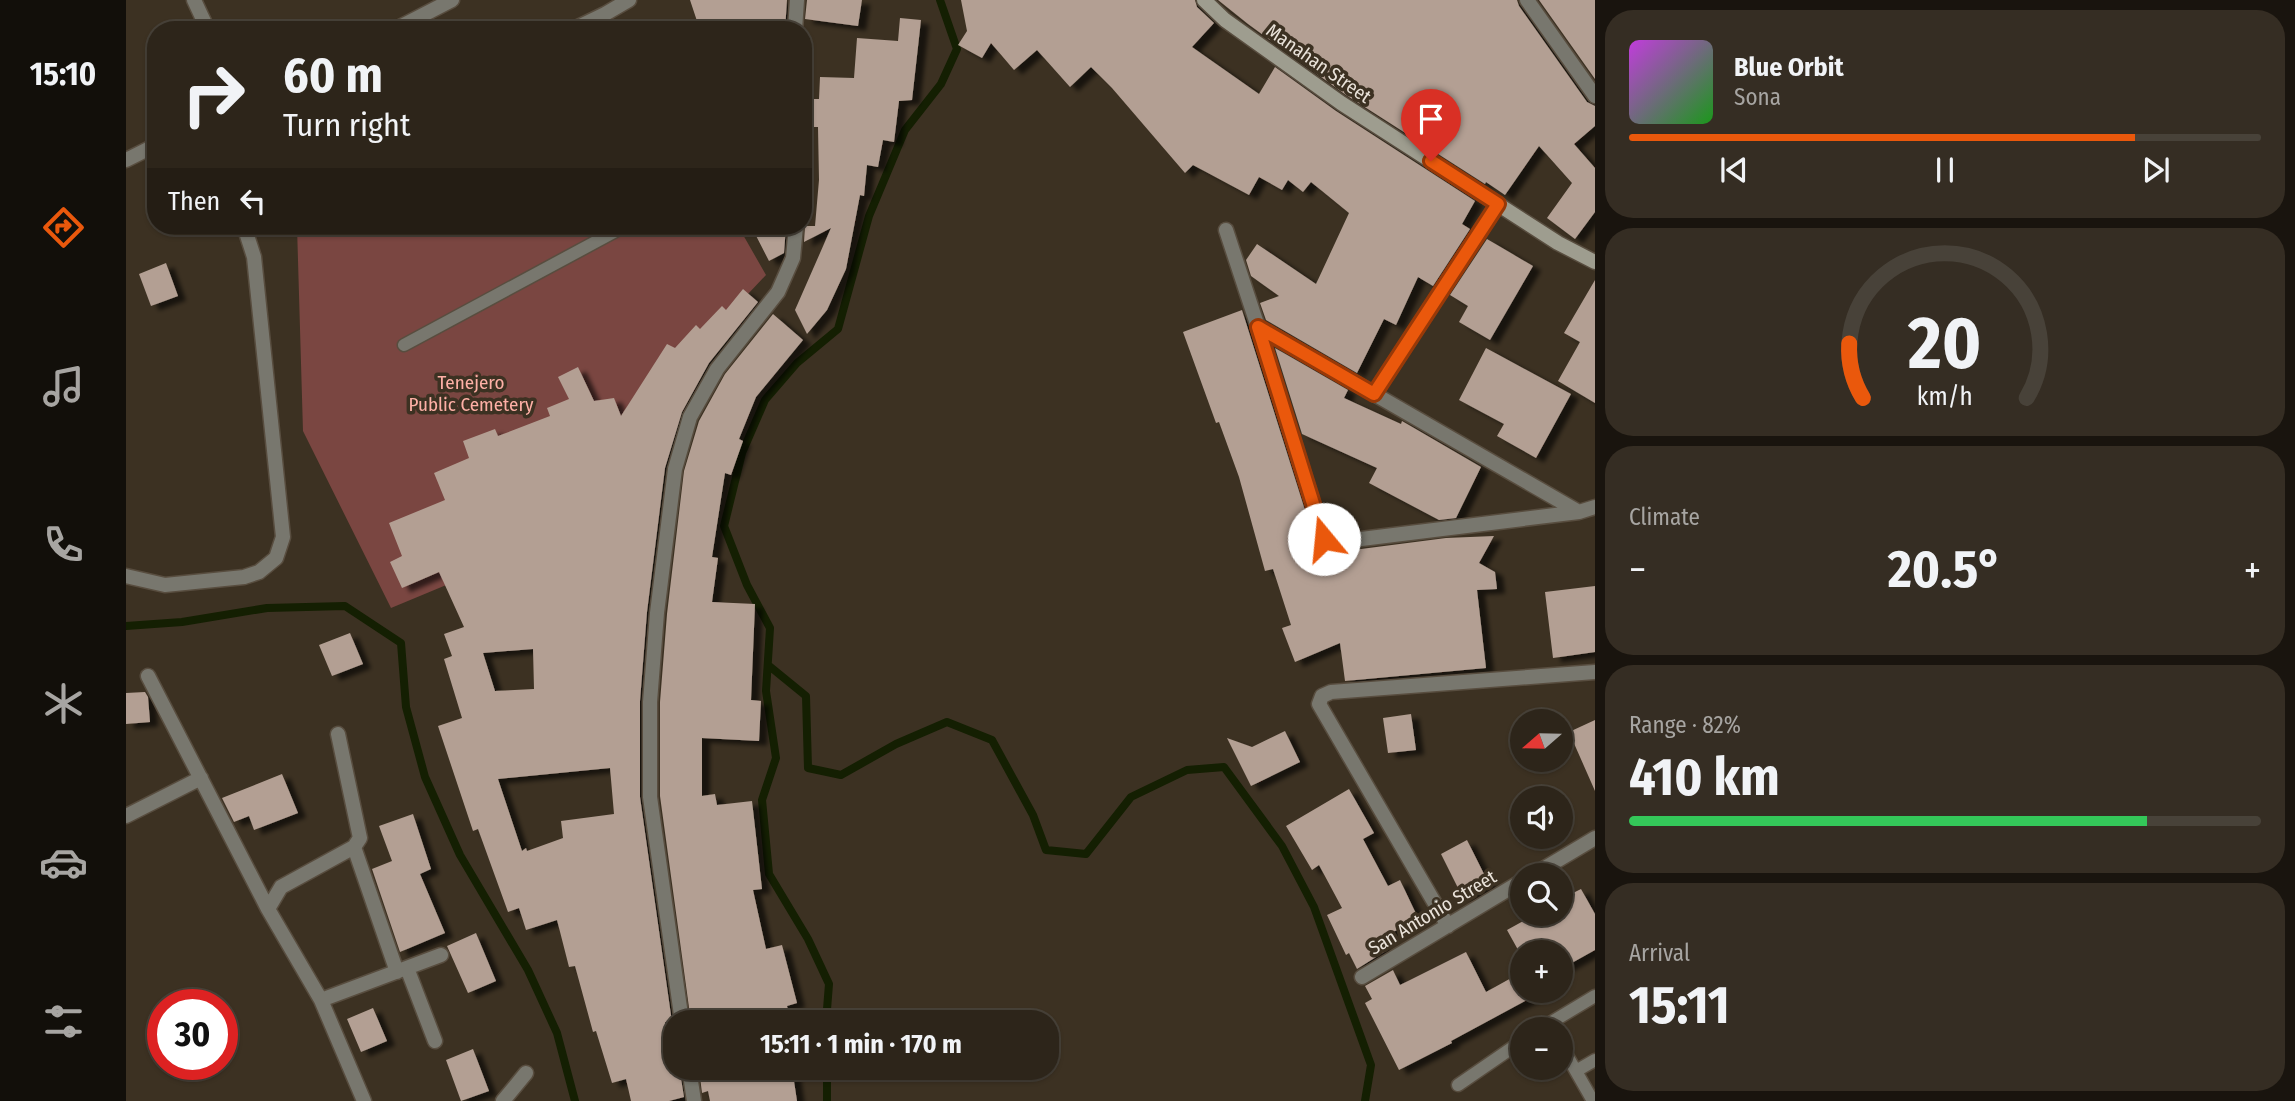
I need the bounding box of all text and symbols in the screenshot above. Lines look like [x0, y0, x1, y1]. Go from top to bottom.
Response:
street label: Manahan Street [1262, 19, 1376, 108]
text: 60 m [283, 46, 383, 105]
icon: right [168, 49, 259, 140]
text: Blue Orbit [1734, 52, 1844, 83]
text: 15:10 [30, 55, 96, 93]
text: Sona [1734, 83, 1781, 111]
pin [1401, 89, 1461, 161]
icon: arrive [1412, 100, 1450, 138]
text: Turn right [283, 106, 410, 144]
icon: previous [1715, 151, 1753, 189]
icon: pause [1926, 151, 1964, 189]
icon: next [2137, 151, 2175, 189]
icon: left [234, 182, 272, 220]
text: Then [168, 186, 220, 217]
icon: directions [39, 203, 88, 252]
text: 20 [1907, 301, 1982, 388]
icon: music [39, 362, 88, 411]
park label: Tenejero Public Cemetery [408, 371, 534, 416]
text: km/h [1917, 382, 1973, 412]
position arrow [1287, 502, 1361, 576]
text: Climate [1629, 503, 1700, 531]
icon: phone [39, 520, 88, 569]
text: 20.5° [1888, 538, 2002, 601]
text: − [1629, 547, 1646, 593]
text: + [2244, 547, 2261, 593]
icon: climate [39, 679, 88, 728]
north arrow [1510, 709, 1573, 772]
map controls [1510, 709, 1573, 1080]
text: Range · 82% [1629, 711, 1741, 739]
text: 410 km [1629, 746, 1780, 809]
button: sound [1510, 786, 1573, 849]
icon: car [39, 838, 88, 887]
button: search [1510, 863, 1573, 926]
street label: San Antonio Street [1364, 865, 1501, 960]
text: Arrival [1629, 939, 1690, 967]
button: + [1510, 940, 1573, 1003]
text: 15:11 [1629, 974, 1730, 1037]
speed limit sign: 30 [147, 989, 238, 1080]
icon: filters [39, 997, 88, 1046]
button: − [1510, 1017, 1573, 1080]
text: 15:11 · 1 min · 170 m [760, 1029, 962, 1060]

